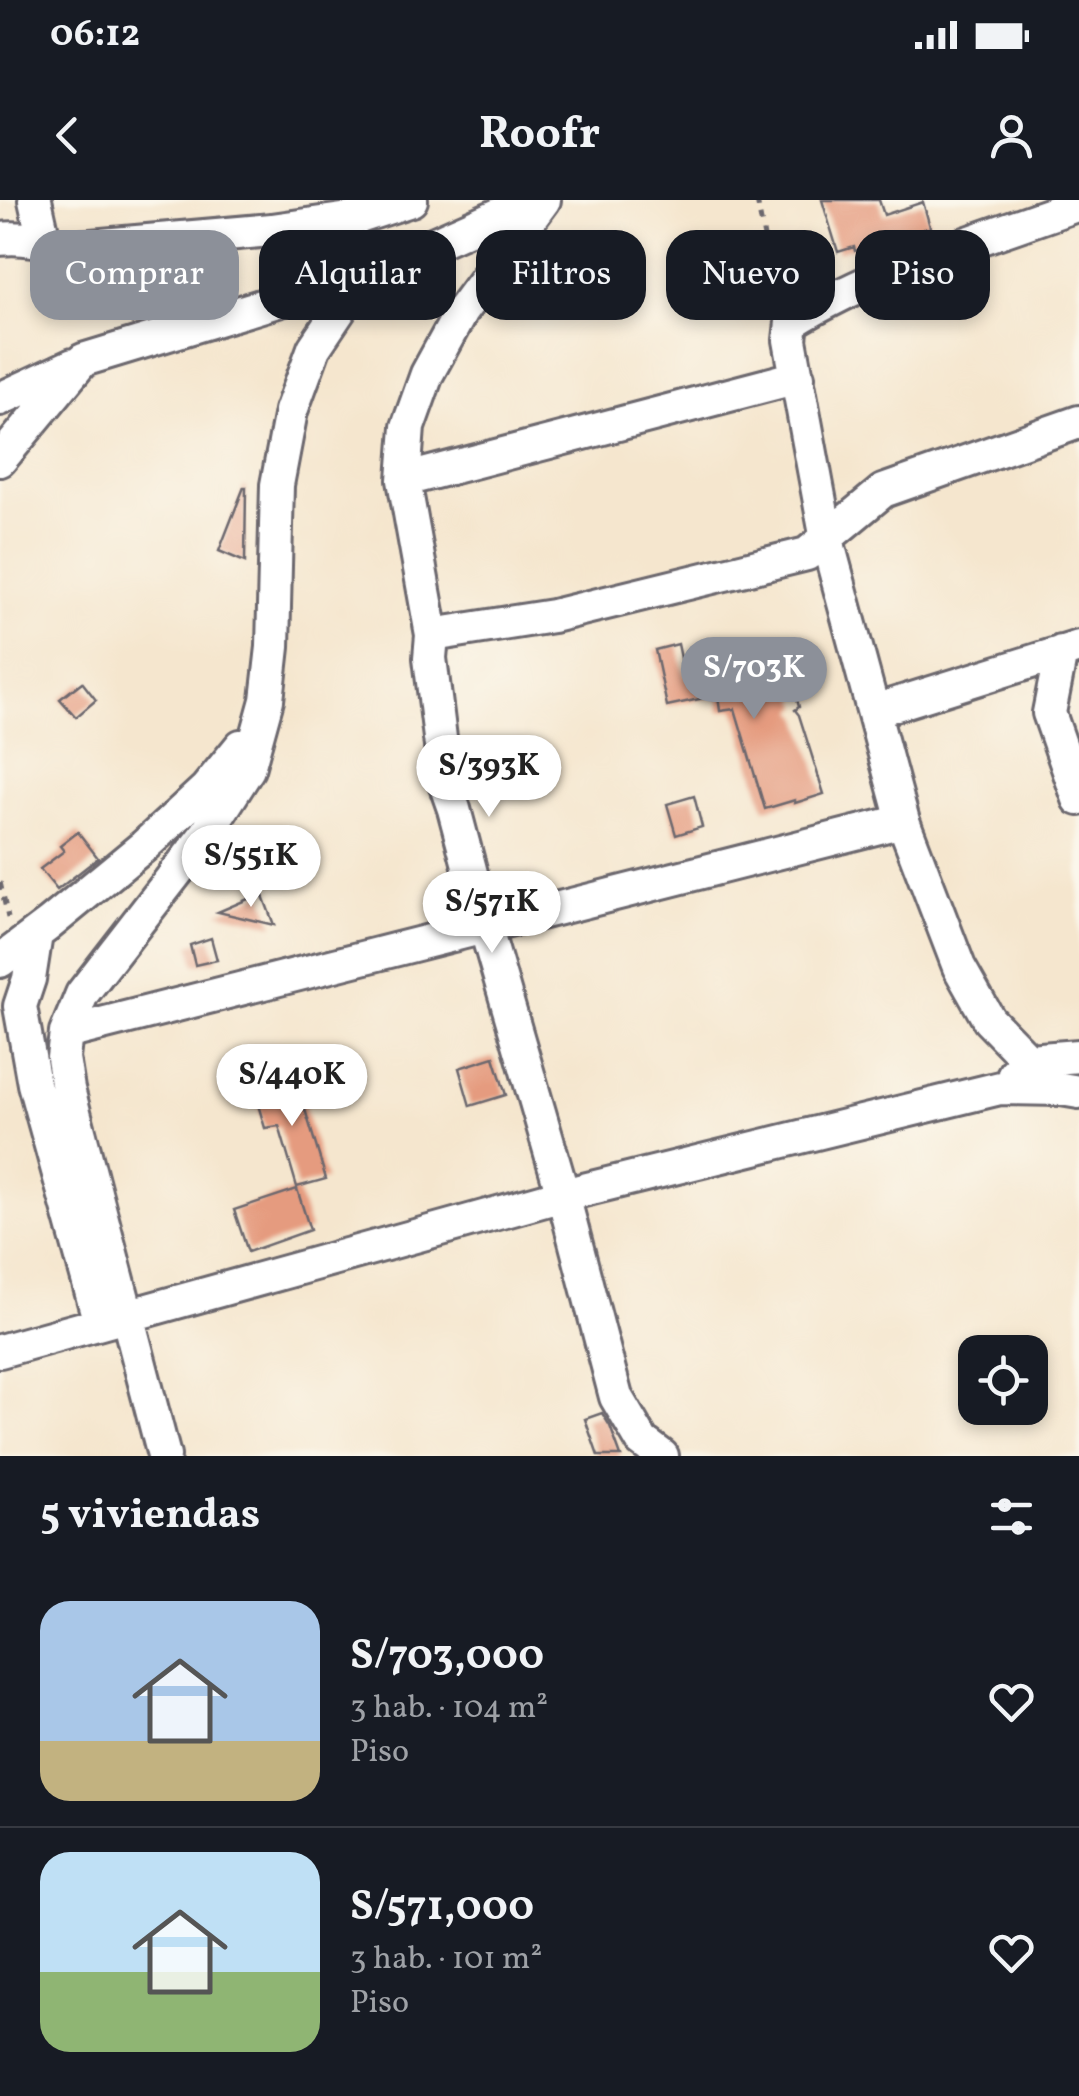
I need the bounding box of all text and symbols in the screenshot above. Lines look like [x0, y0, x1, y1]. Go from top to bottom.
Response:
text: 06:12 [50, 9, 140, 62]
text: Roofr [479, 104, 600, 167]
icon: back [40, 108, 95, 163]
icon: person [984, 108, 1039, 163]
chip: Comprar [30, 230, 239, 320]
chip: Alquilar [259, 230, 456, 320]
chip: Filtros [476, 230, 646, 320]
chip: Nuevo [666, 230, 835, 320]
chip: Piso [855, 230, 990, 320]
pin: S/703K [673, 637, 835, 722]
text: S/703K [703, 647, 805, 691]
pin: S/393K [408, 735, 570, 820]
text: S/393K [438, 745, 540, 789]
pin: S/551K [170, 825, 332, 910]
text: S/551K [204, 835, 298, 879]
pin: S/571K [411, 871, 573, 956]
text: S/571K [445, 881, 539, 925]
pin: S/440K [211, 1044, 373, 1129]
text: S/440K [238, 1054, 346, 1098]
map controls [958, 1335, 1048, 1425]
button: locate [958, 1335, 1048, 1425]
text: 5 viviendas [40, 1487, 260, 1546]
icon: filters [984, 1489, 1039, 1544]
text: S/703,000 [350, 1628, 544, 1687]
icon: home [120, 1641, 240, 1761]
icon: heart [984, 1674, 1039, 1729]
text: 3 hab. · 104 m² [350, 1687, 548, 1731]
text: Piso [350, 1731, 409, 1775]
text: S/571,000 [350, 1879, 534, 1938]
icon: home [120, 1892, 240, 2012]
icon: heart [984, 1925, 1039, 1980]
text: 3 hab. · 101 m² [350, 1938, 542, 1982]
text: Piso [350, 1982, 409, 2026]

